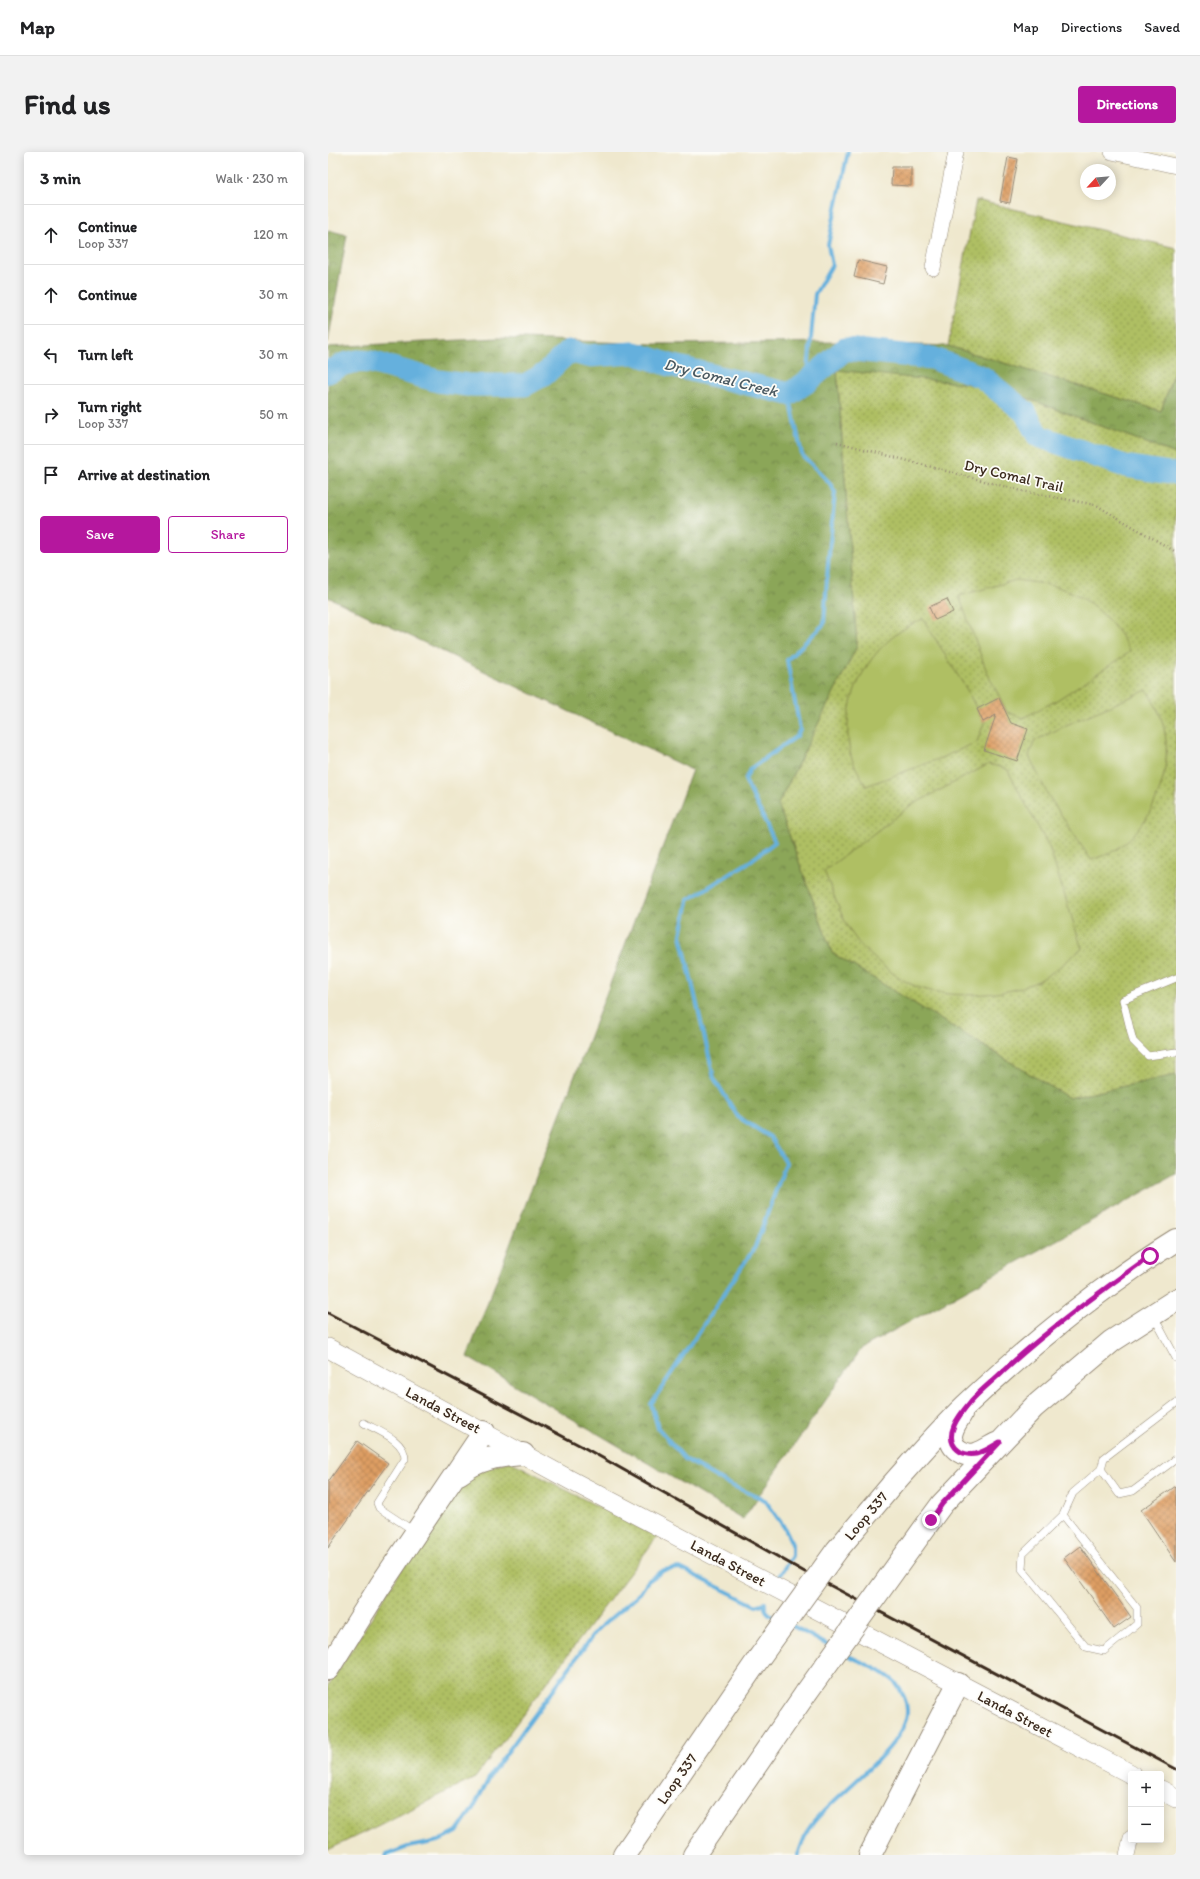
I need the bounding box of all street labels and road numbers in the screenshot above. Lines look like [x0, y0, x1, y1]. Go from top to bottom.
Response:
street label: Dry Comal Trail [963, 456, 1066, 496]
street label: Landa Street [402, 1383, 484, 1438]
street label: Loop 337 [840, 1488, 892, 1544]
street label: Landa Street [687, 1536, 769, 1591]
street label: Landa Street [974, 1687, 1056, 1742]
street label: Loop 337 [653, 1750, 701, 1808]

